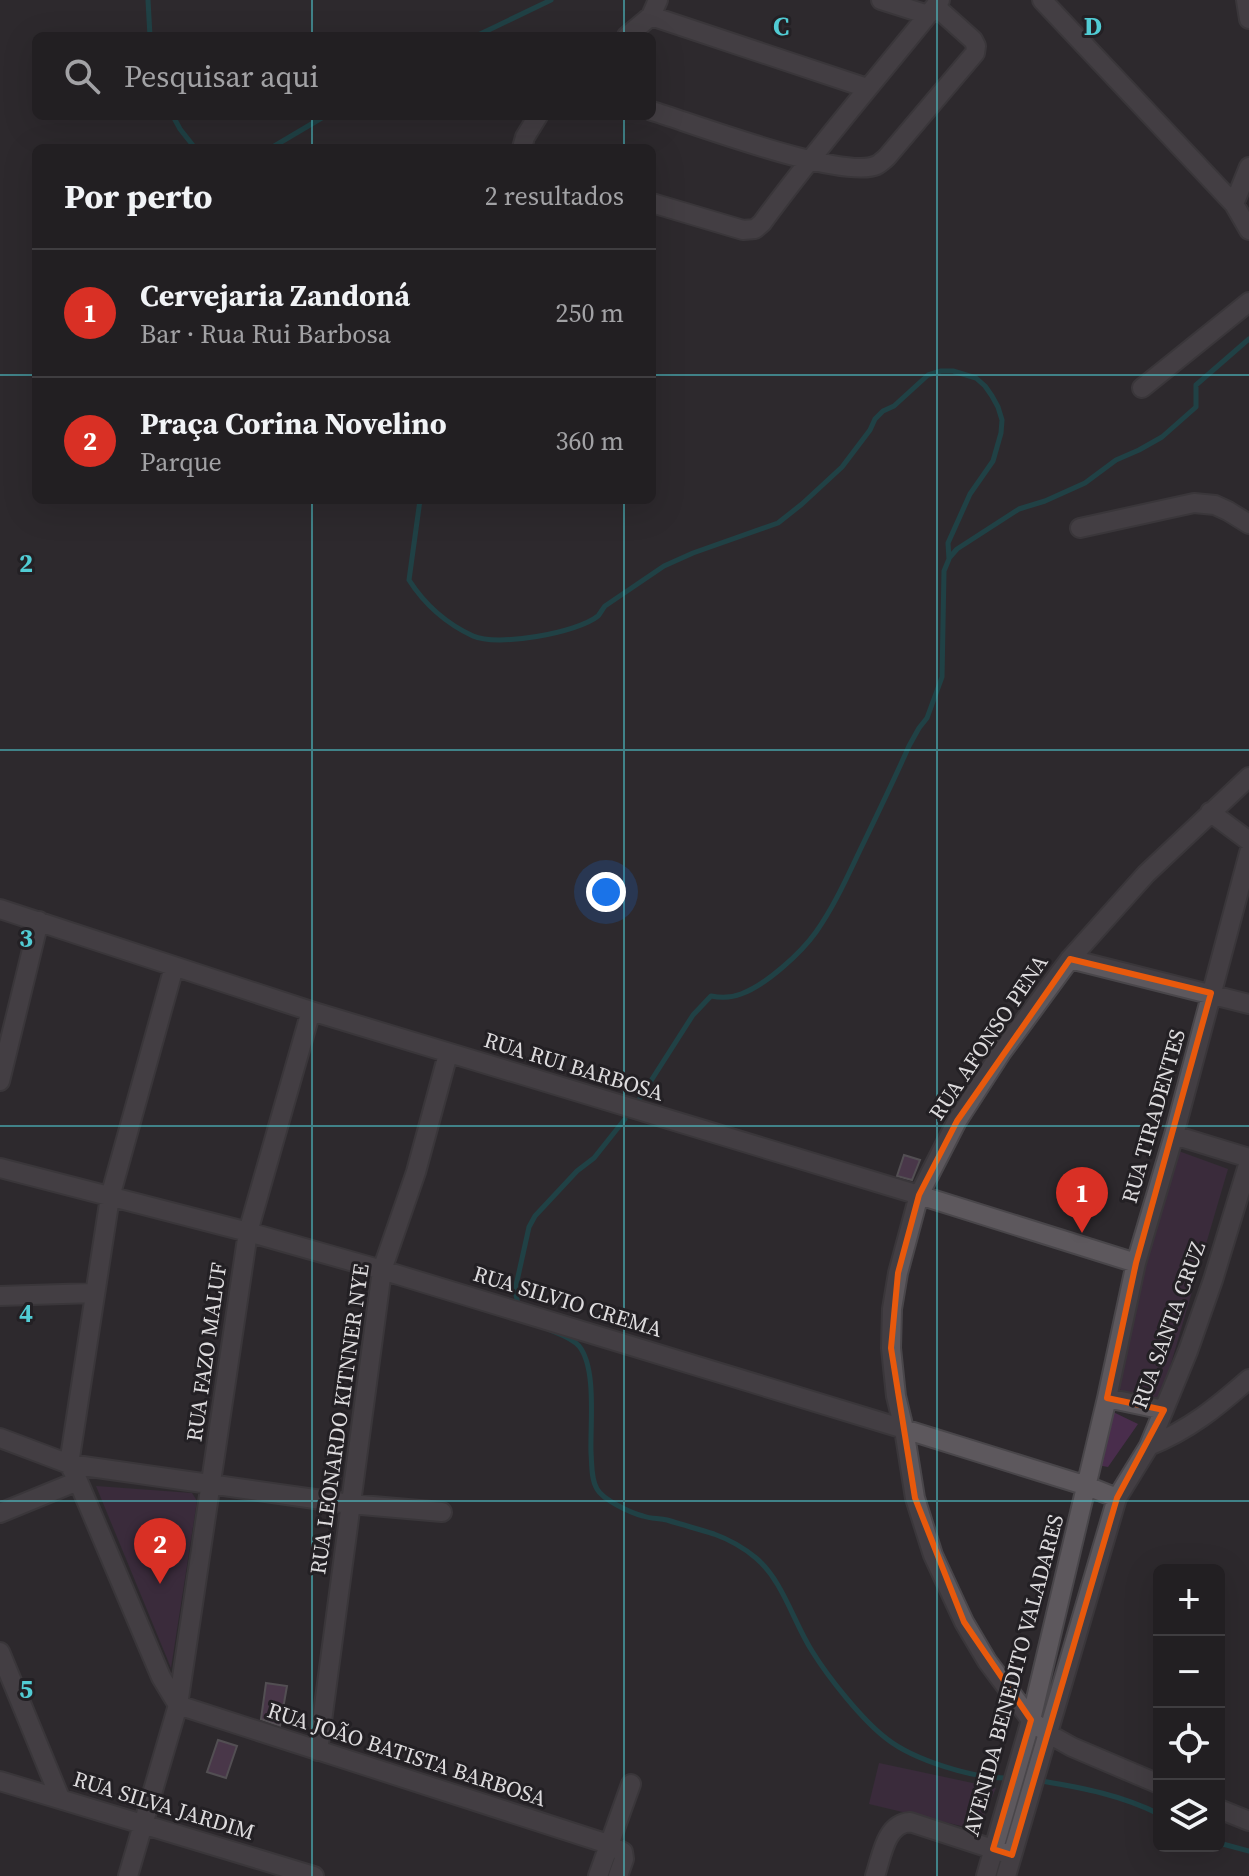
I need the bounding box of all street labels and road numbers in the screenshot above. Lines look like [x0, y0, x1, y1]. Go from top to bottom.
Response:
street label: RUA AFONSO PENA [921, 948, 1055, 1126]
street label: RUA RUI BARBOSA [480, 1024, 668, 1108]
street label: RUA TIRADENTES [1114, 1025, 1192, 1207]
street label: RUA SANTA CRUZ [1124, 1237, 1212, 1413]
street label: RUA SILVIO CREMA [470, 1258, 667, 1344]
street label: RUA FAZO MALUF [179, 1260, 233, 1443]
street label: RUA LEONARDO KITNNER NYE [302, 1262, 376, 1576]
street label: AVENIDA BENEDITO VALADARES [956, 1511, 1070, 1839]
street label: RUA JOÃO BATISTA BARBOSA [264, 1695, 551, 1813]
street label: RUA SILVA JARDIM [70, 1763, 258, 1847]

